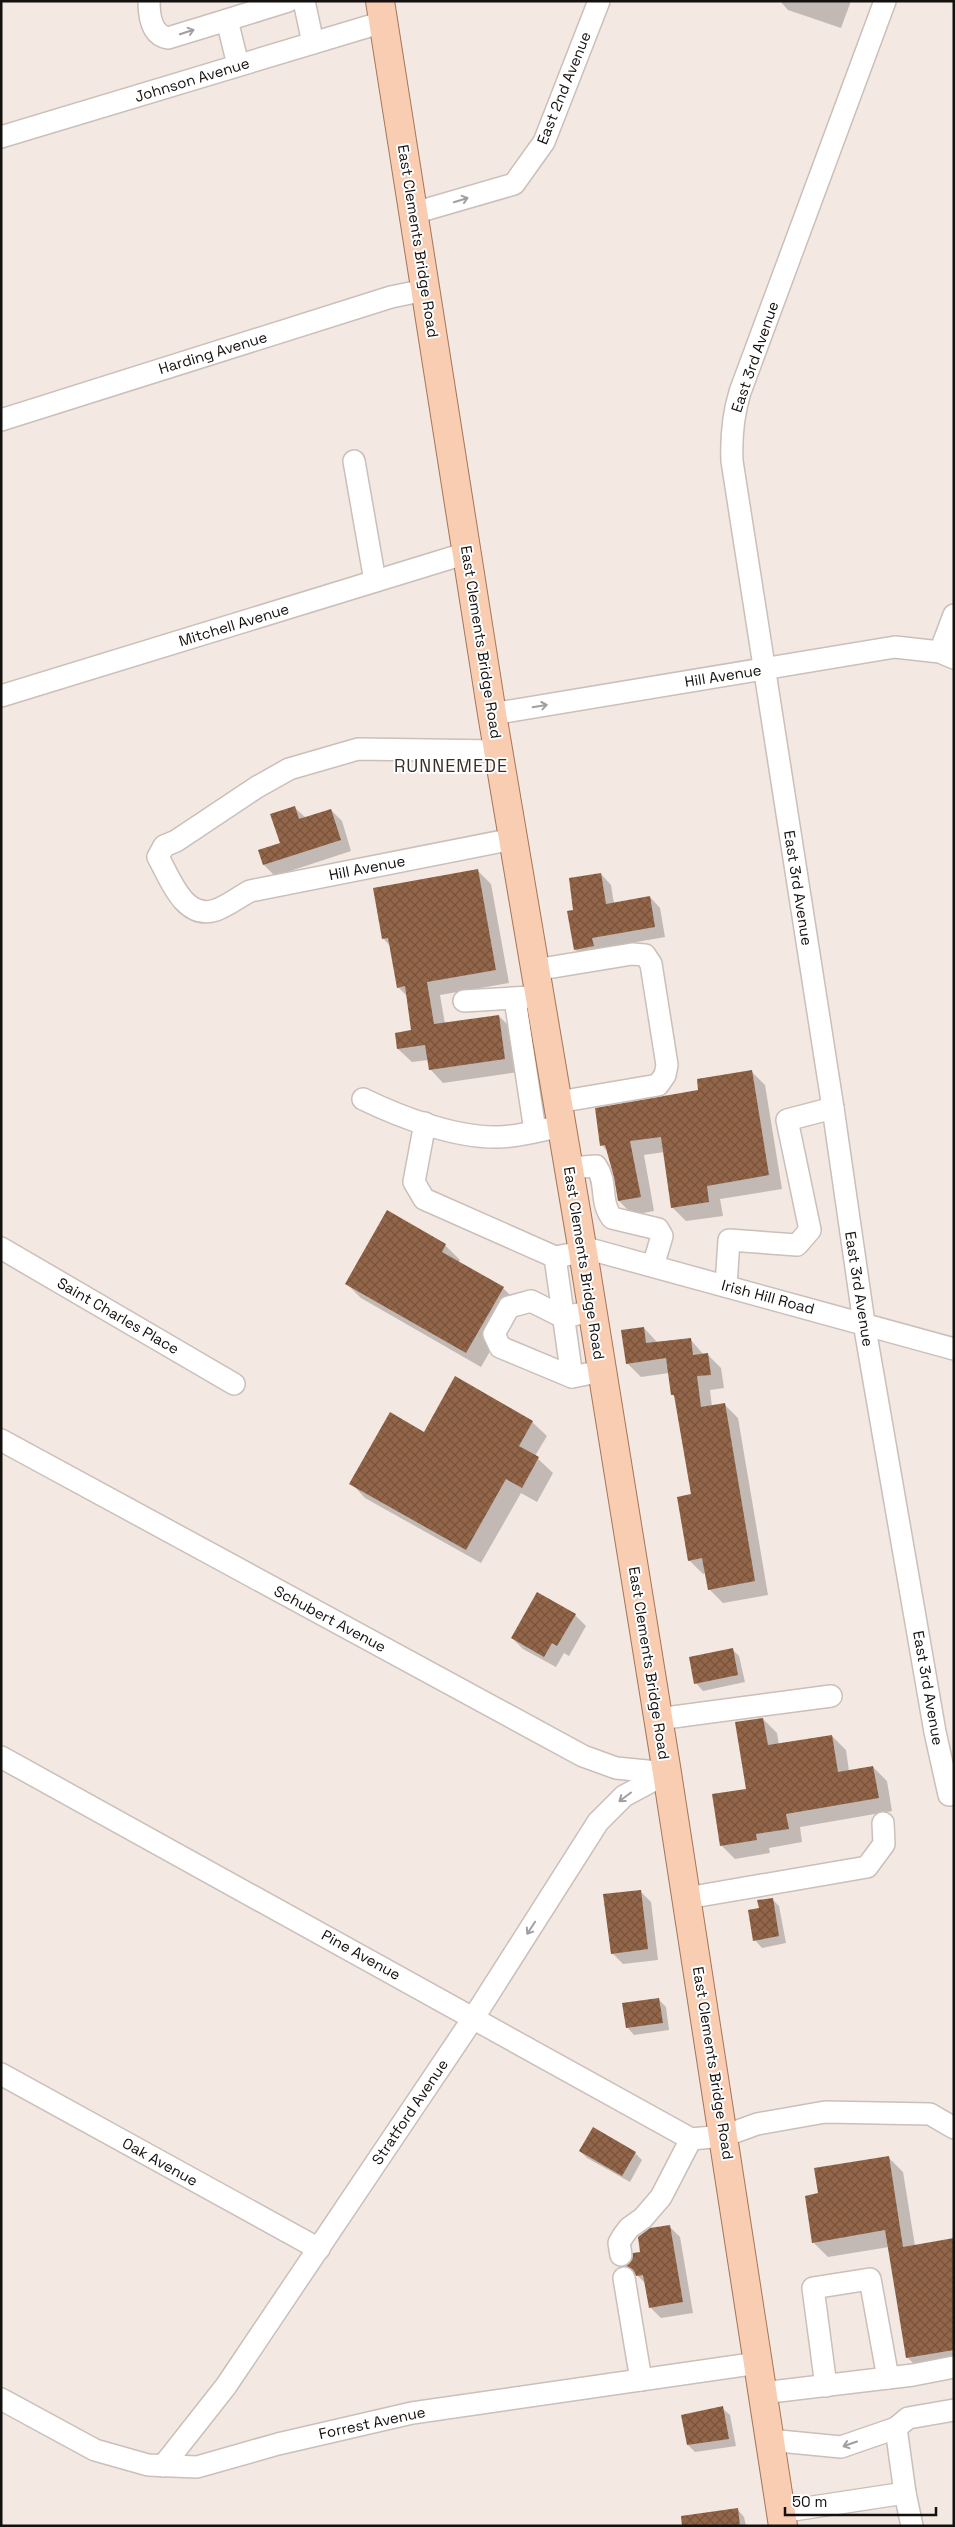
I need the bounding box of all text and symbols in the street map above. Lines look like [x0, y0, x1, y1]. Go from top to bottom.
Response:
one-way arrow [179, 27, 195, 37]
street label: East 2nd Avenue [532, 28, 595, 147]
street label: Johnson Avenue [132, 53, 252, 106]
street label: East Clements Bridge Road [394, 143, 443, 339]
one-way arrow [453, 194, 469, 204]
street label: East 3rd Avenue [727, 299, 782, 415]
street label: Harding Avenue [156, 327, 270, 378]
street label: East Clements Bridge Road [457, 544, 506, 740]
street label: Mitchell Avenue [176, 599, 291, 650]
street label: Hill Avenue [683, 660, 763, 691]
one-way arrow [532, 701, 548, 711]
district label: RUNNEMEDE [394, 754, 508, 777]
street label: East 3rd Avenue [780, 829, 817, 947]
street label: Hill Avenue [327, 851, 407, 884]
street label: East Clements Bridge Road [560, 1165, 609, 1361]
street label: East 3rd Avenue [841, 1230, 878, 1348]
street label: Saint Charles Place [54, 1273, 183, 1358]
street label: Irish Hill Road [720, 1275, 817, 1318]
street label: East Clements Bridge Road [625, 1565, 674, 1761]
street label: Schubert Avenue [271, 1581, 390, 1656]
street label: East 3rd Avenue [909, 1629, 948, 1747]
one-way arrow [618, 1792, 632, 1802]
one-way arrow [525, 1921, 535, 1935]
street label: Pine Avenue [318, 1925, 404, 1984]
street label: East Clements Bridge Road [689, 1965, 738, 2161]
street label: Stratford Avenue [367, 2055, 452, 2168]
street label: Oak Avenue [119, 2133, 201, 2190]
street label: Forrest Avenue [317, 2402, 427, 2443]
one-way arrow [843, 2440, 858, 2449]
scale bar [785, 2484, 936, 2516]
text: 50 m [792, 2492, 827, 2511]

